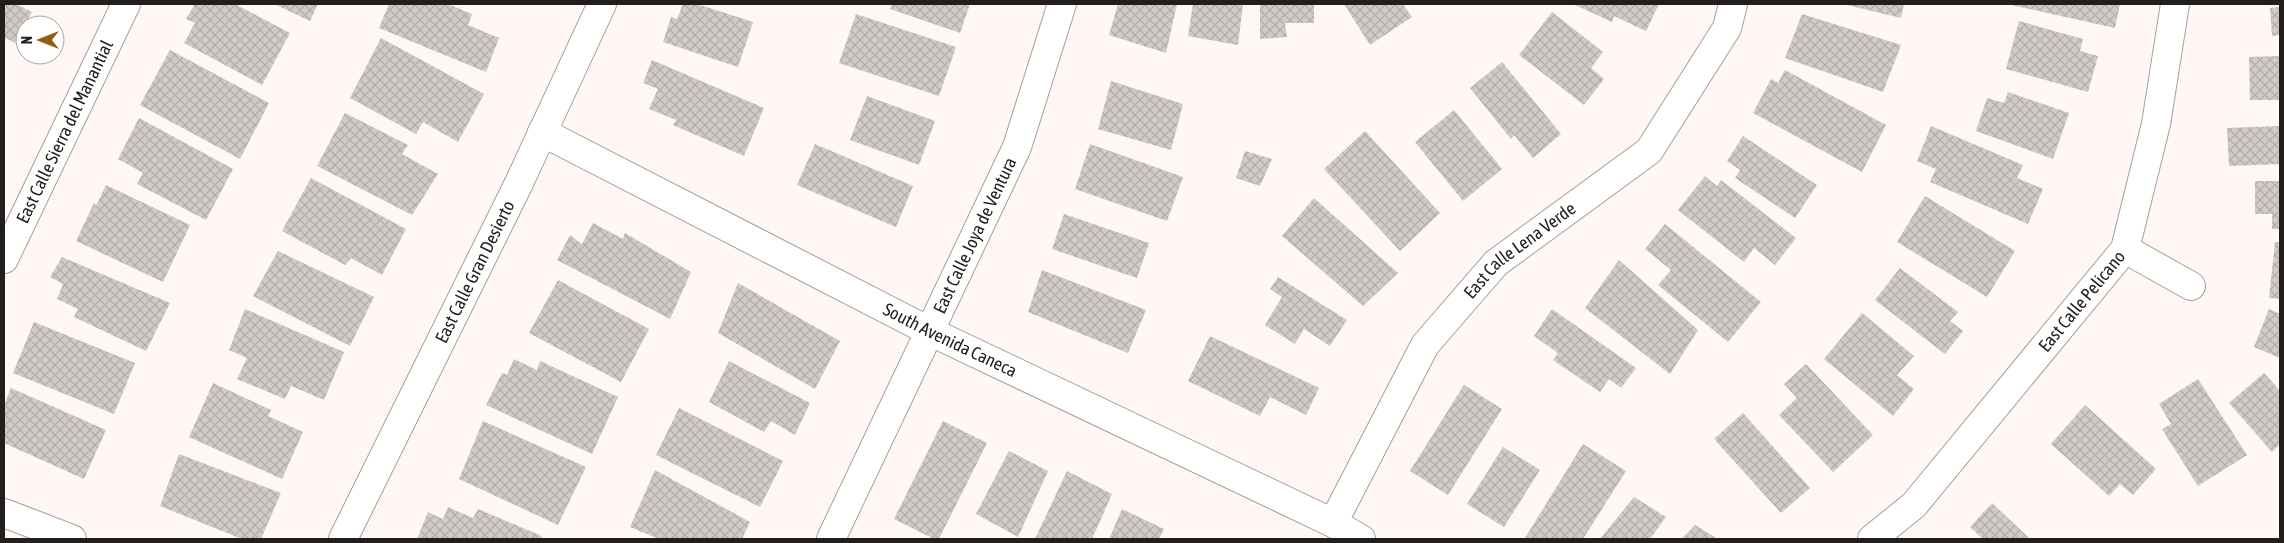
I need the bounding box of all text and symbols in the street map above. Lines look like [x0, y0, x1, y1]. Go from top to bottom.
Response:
north arrow [15, 15, 65, 65]
text: N [19, 36, 35, 44]
street label: East Calle Sierra del Manantial [12, 37, 117, 226]
street label: East Calle Joya de Ventura [929, 154, 1021, 317]
street label: East Calle Gran Desierto [431, 197, 519, 346]
street label: East Calle Lena Verde [1459, 197, 1579, 303]
street label: East Calle Pelicano [2034, 246, 2129, 356]
street label: South Avenida Caneca [880, 298, 1020, 381]

